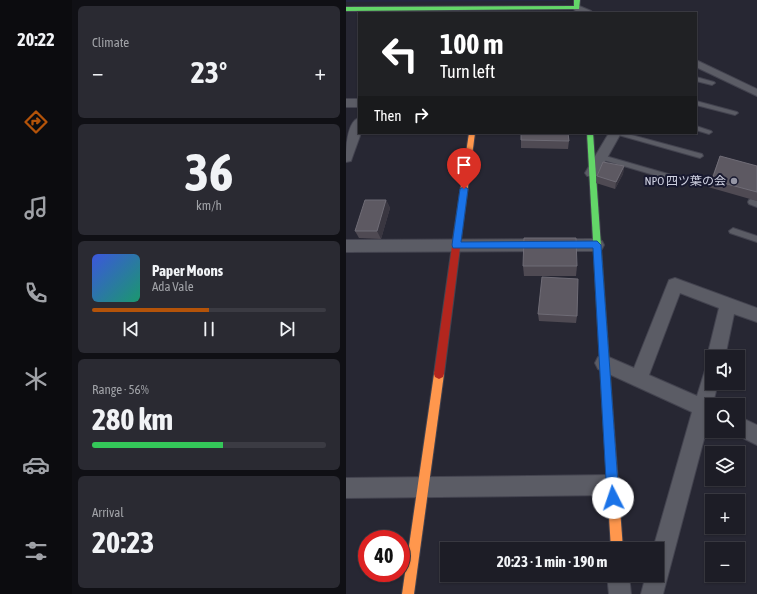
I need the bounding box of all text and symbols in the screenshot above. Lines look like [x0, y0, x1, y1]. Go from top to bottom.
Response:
icon: left [374, 28, 426, 80]
text: 100 m [440, 28, 503, 60]
text: 20:22 [17, 29, 55, 50]
text: Climate [92, 35, 129, 50]
text: 23° [191, 55, 227, 89]
text: − [92, 59, 103, 85]
text: + [315, 59, 326, 85]
text: Turn left [440, 61, 495, 82]
icon: right [410, 104, 432, 126]
text: Then [374, 107, 402, 124]
icon: directions [22, 108, 50, 136]
text: 36 [185, 142, 233, 202]
pin [447, 148, 481, 189]
icon: arrive [453, 154, 475, 176]
place label: NPO 四ツ葉の会 [644, 174, 726, 188]
marker: NPO 四ツ葉の会 [729, 176, 739, 186]
icon: music [22, 194, 50, 222]
text: km/h [196, 198, 222, 213]
text: Paper Moons [152, 262, 223, 279]
icon: phone [22, 279, 50, 307]
text: Ada Vale [152, 279, 194, 294]
icon: previous [120, 318, 142, 340]
icon: pause [198, 318, 220, 340]
icon: next [276, 318, 298, 340]
map controls [705, 350, 745, 582]
button: sound [705, 350, 745, 390]
icon: climate [22, 365, 50, 393]
text: Range · 56% [92, 382, 149, 397]
button: search [705, 398, 745, 438]
text: 280 km [92, 402, 173, 436]
button: layers [705, 446, 745, 486]
icon: car [22, 451, 50, 479]
position arrow [592, 477, 634, 519]
button: + [705, 494, 745, 534]
text: Arrival [92, 505, 124, 520]
text: 20:23 [92, 525, 154, 559]
speed limit sign: 40 [358, 530, 410, 582]
icon: filters [22, 537, 50, 565]
button: − [705, 542, 745, 582]
text: 20:23 · 1 min · 190 m [497, 553, 607, 570]

